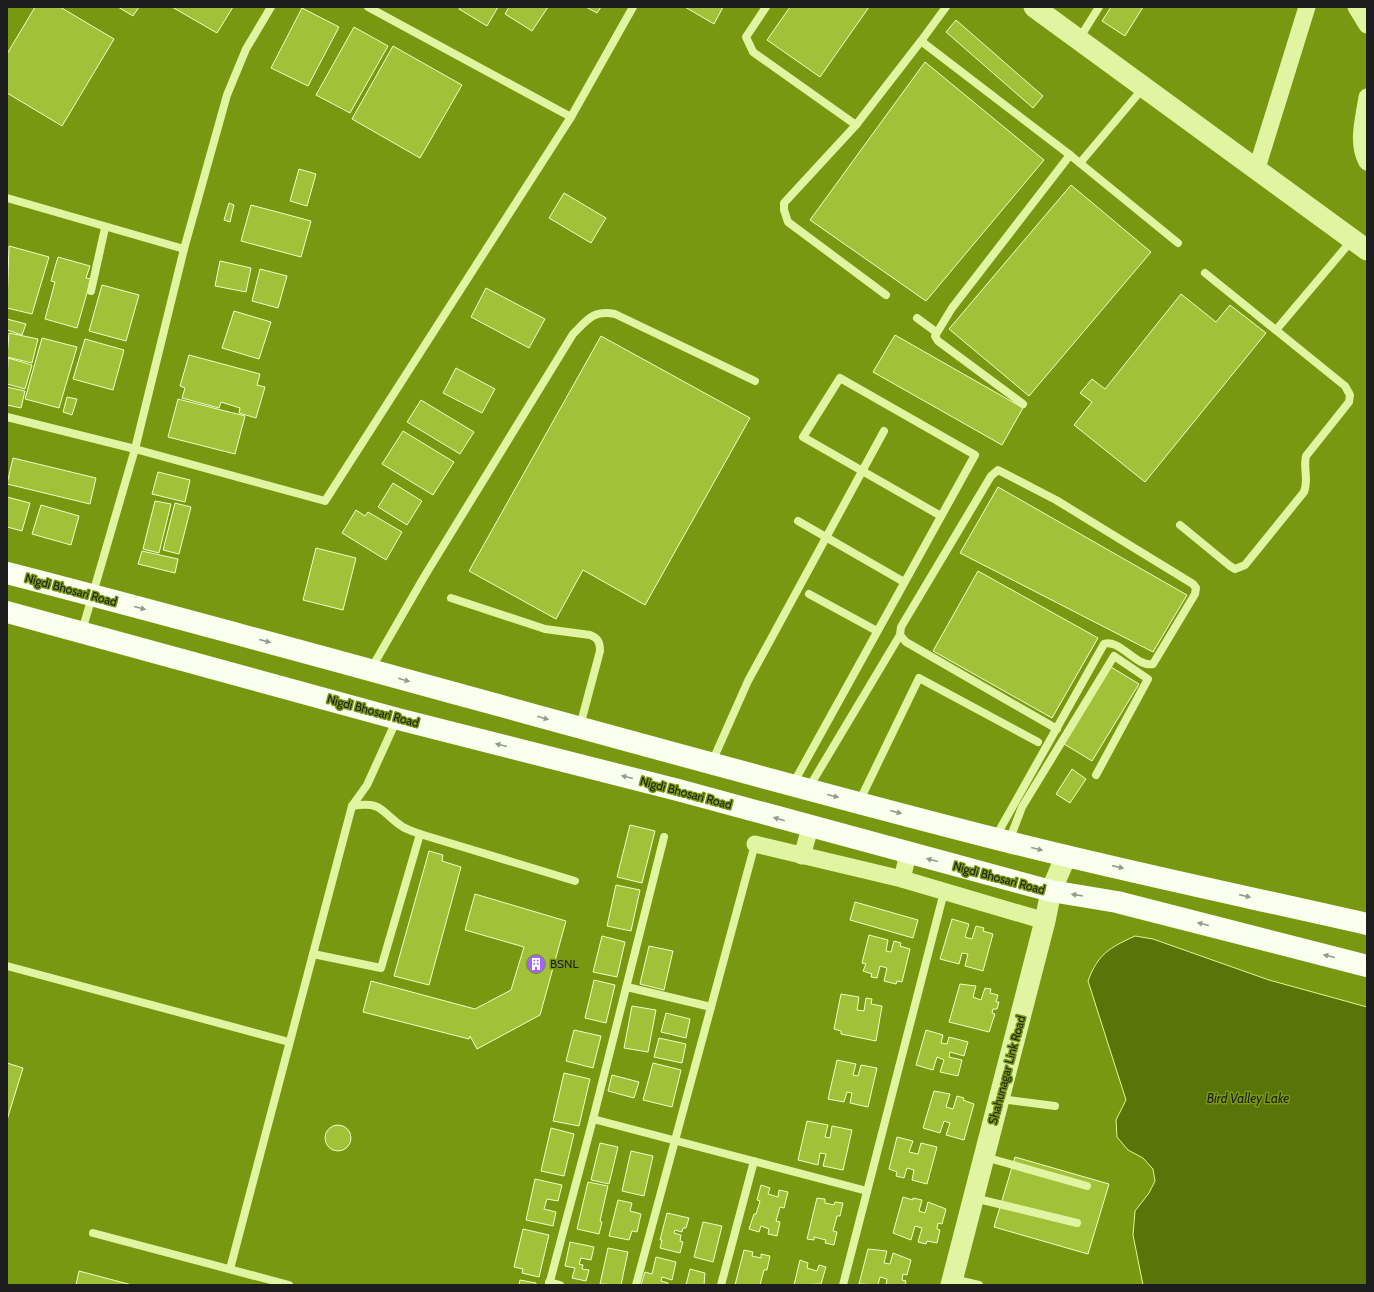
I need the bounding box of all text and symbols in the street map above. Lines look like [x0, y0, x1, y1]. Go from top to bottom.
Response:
street label: Nigdi Bhosari Road [23, 570, 119, 609]
one-way arrow [133, 605, 146, 611]
one-way arrow [259, 639, 271, 645]
one-way arrow [398, 677, 410, 683]
street label: Nigdi Bhosari Road [325, 691, 421, 730]
one-way arrow [537, 715, 549, 721]
one-way arrow [495, 742, 507, 748]
street label: Nigdi Bhosari Road [638, 773, 734, 812]
one-way arrow [621, 774, 633, 780]
one-way arrow [828, 793, 840, 799]
one-way arrow [890, 809, 902, 815]
one-way arrow [773, 816, 785, 822]
one-way arrow [1031, 846, 1043, 852]
one-way arrow [925, 857, 937, 863]
street label: Nigdi Bhosari Road [951, 858, 1047, 897]
one-way arrow [1112, 865, 1124, 871]
one-way arrow [1071, 892, 1083, 898]
one-way arrow [1239, 893, 1251, 899]
one-way arrow [1197, 921, 1209, 927]
building icon: BSNL [525, 953, 547, 975]
one-way arrow [1323, 953, 1335, 959]
place label: BSNL [550, 956, 579, 971]
street label: Shahunagar Link Road [985, 1014, 1028, 1126]
water label: Bird Valley Lake [1207, 1090, 1289, 1106]

